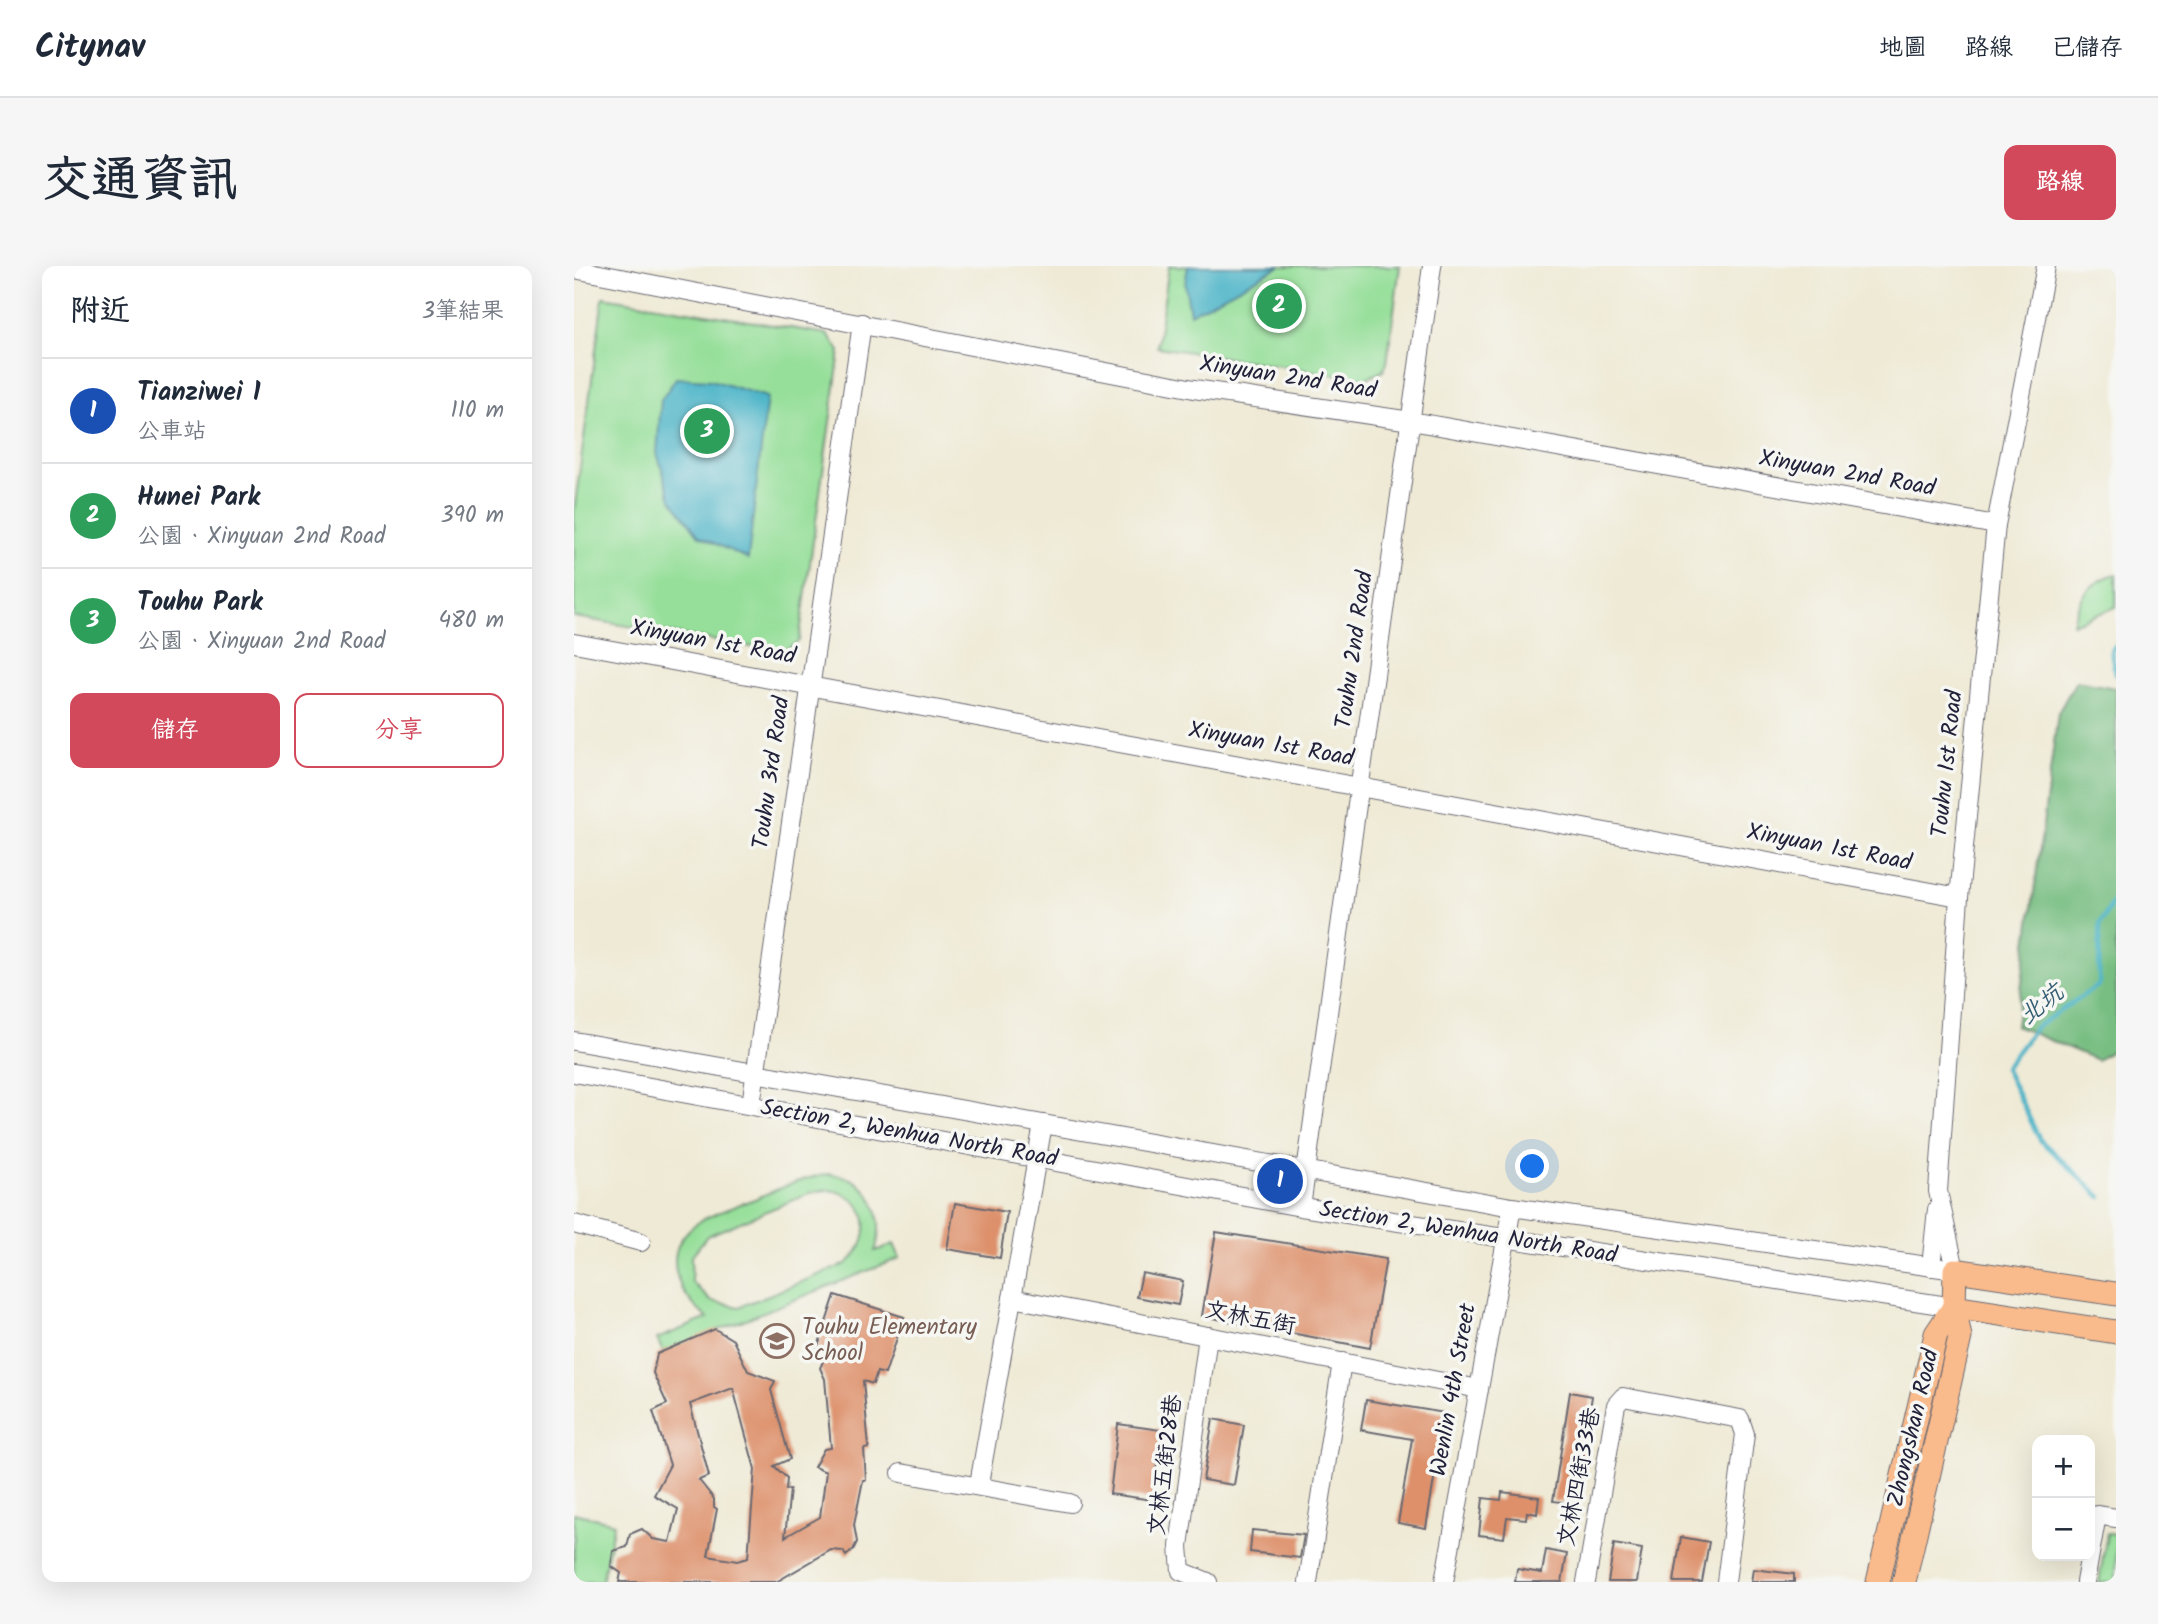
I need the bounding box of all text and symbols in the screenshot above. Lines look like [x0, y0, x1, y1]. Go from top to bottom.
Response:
text: Citynav [35, 22, 145, 75]
text: 地圖 [1879, 29, 1927, 68]
text: 路線 [1965, 29, 2013, 68]
text: 已儲存 [2051, 29, 2123, 68]
text: 交通資訊 [42, 143, 238, 221]
button: 路線 [2004, 145, 2116, 220]
pin: 2 [1256, 280, 1302, 332]
text: 附近 [70, 288, 130, 336]
text: 3筆結果 [422, 294, 504, 330]
street label: Xinyuan 2nd Road [1197, 346, 1380, 410]
text: Tianziwei 1 [137, 372, 261, 414]
text: 1 [90, 393, 96, 429]
text: 110 m [451, 393, 504, 429]
pin: 3 [684, 405, 730, 457]
text: 公車站 [137, 414, 206, 450]
street label: Xinyuan 2nd Road [1756, 441, 1939, 507]
text: Hunei Park [137, 477, 260, 519]
text: 2 [86, 498, 100, 534]
text: 390 m [441, 498, 504, 534]
text: 公園 · Xinyuan 2nd Road [137, 519, 386, 555]
street label: Touhu 2nd Road [1326, 568, 1384, 731]
text: Touhu Park [137, 582, 263, 624]
text: 3 [87, 603, 99, 639]
text: 480 m [438, 603, 504, 639]
street label: Xinyuan 1st Road [627, 611, 799, 675]
text: 公園 · Xinyuan 2nd Road [137, 624, 386, 660]
street label: Touhu 1st Road [1922, 688, 1974, 839]
button: 儲存 [70, 693, 280, 768]
button: 分享 [294, 693, 504, 768]
street label: Touhu 3rd Road [743, 694, 801, 852]
street label: Xinyuan 1st Road [1185, 713, 1357, 777]
street label: Xinyuan 1st Road [1743, 814, 1915, 882]
water label: 北坑 [2011, 973, 2075, 1035]
street label: Section 2, Wenhua North Road [758, 1090, 1061, 1178]
your location [1515, 1149, 1549, 1183]
pin: 1 [1257, 1155, 1303, 1207]
street label: Section 2, Wenhua North Road [1316, 1192, 1620, 1274]
street label: 文林五街 [1201, 1293, 1299, 1345]
street label: Wenlin 4th Street [1421, 1300, 1487, 1479]
place label: Touhu Elementary School [802, 1310, 977, 1372]
school or university icon: Touhu Elementary School [758, 1322, 796, 1360]
street label: Zhongshan Road [1878, 1345, 1950, 1510]
street label: 文林五街28巷 [1139, 1391, 1193, 1538]
street label: 文林四街33巷 [1549, 1403, 1611, 1550]
map controls [2032, 1435, 2095, 1561]
button: + [2032, 1435, 2095, 1498]
button: − [2032, 1498, 2095, 1561]

